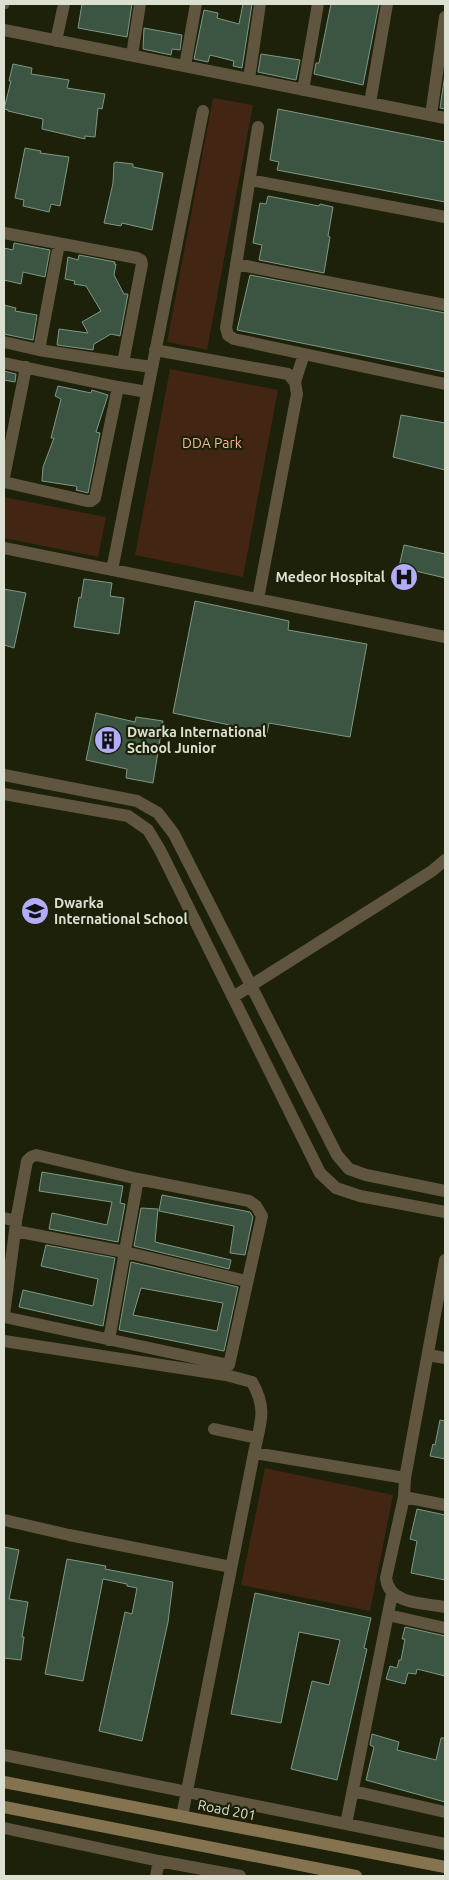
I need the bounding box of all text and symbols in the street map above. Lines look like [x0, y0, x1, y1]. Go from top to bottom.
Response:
park label: DDA Park [182, 435, 242, 451]
hospital icon: Medeor Hospital [389, 562, 419, 592]
place label: Medeor Hospital [275, 569, 385, 585]
place label: Dwarka International School Junior [127, 724, 266, 756]
building icon: Dwarka International School Junior [93, 725, 123, 755]
place label: Dwarka International School [54, 895, 188, 927]
school or university icon: Dwarka International School [20, 896, 50, 926]
street label: Road 201 [196, 1797, 258, 1823]

